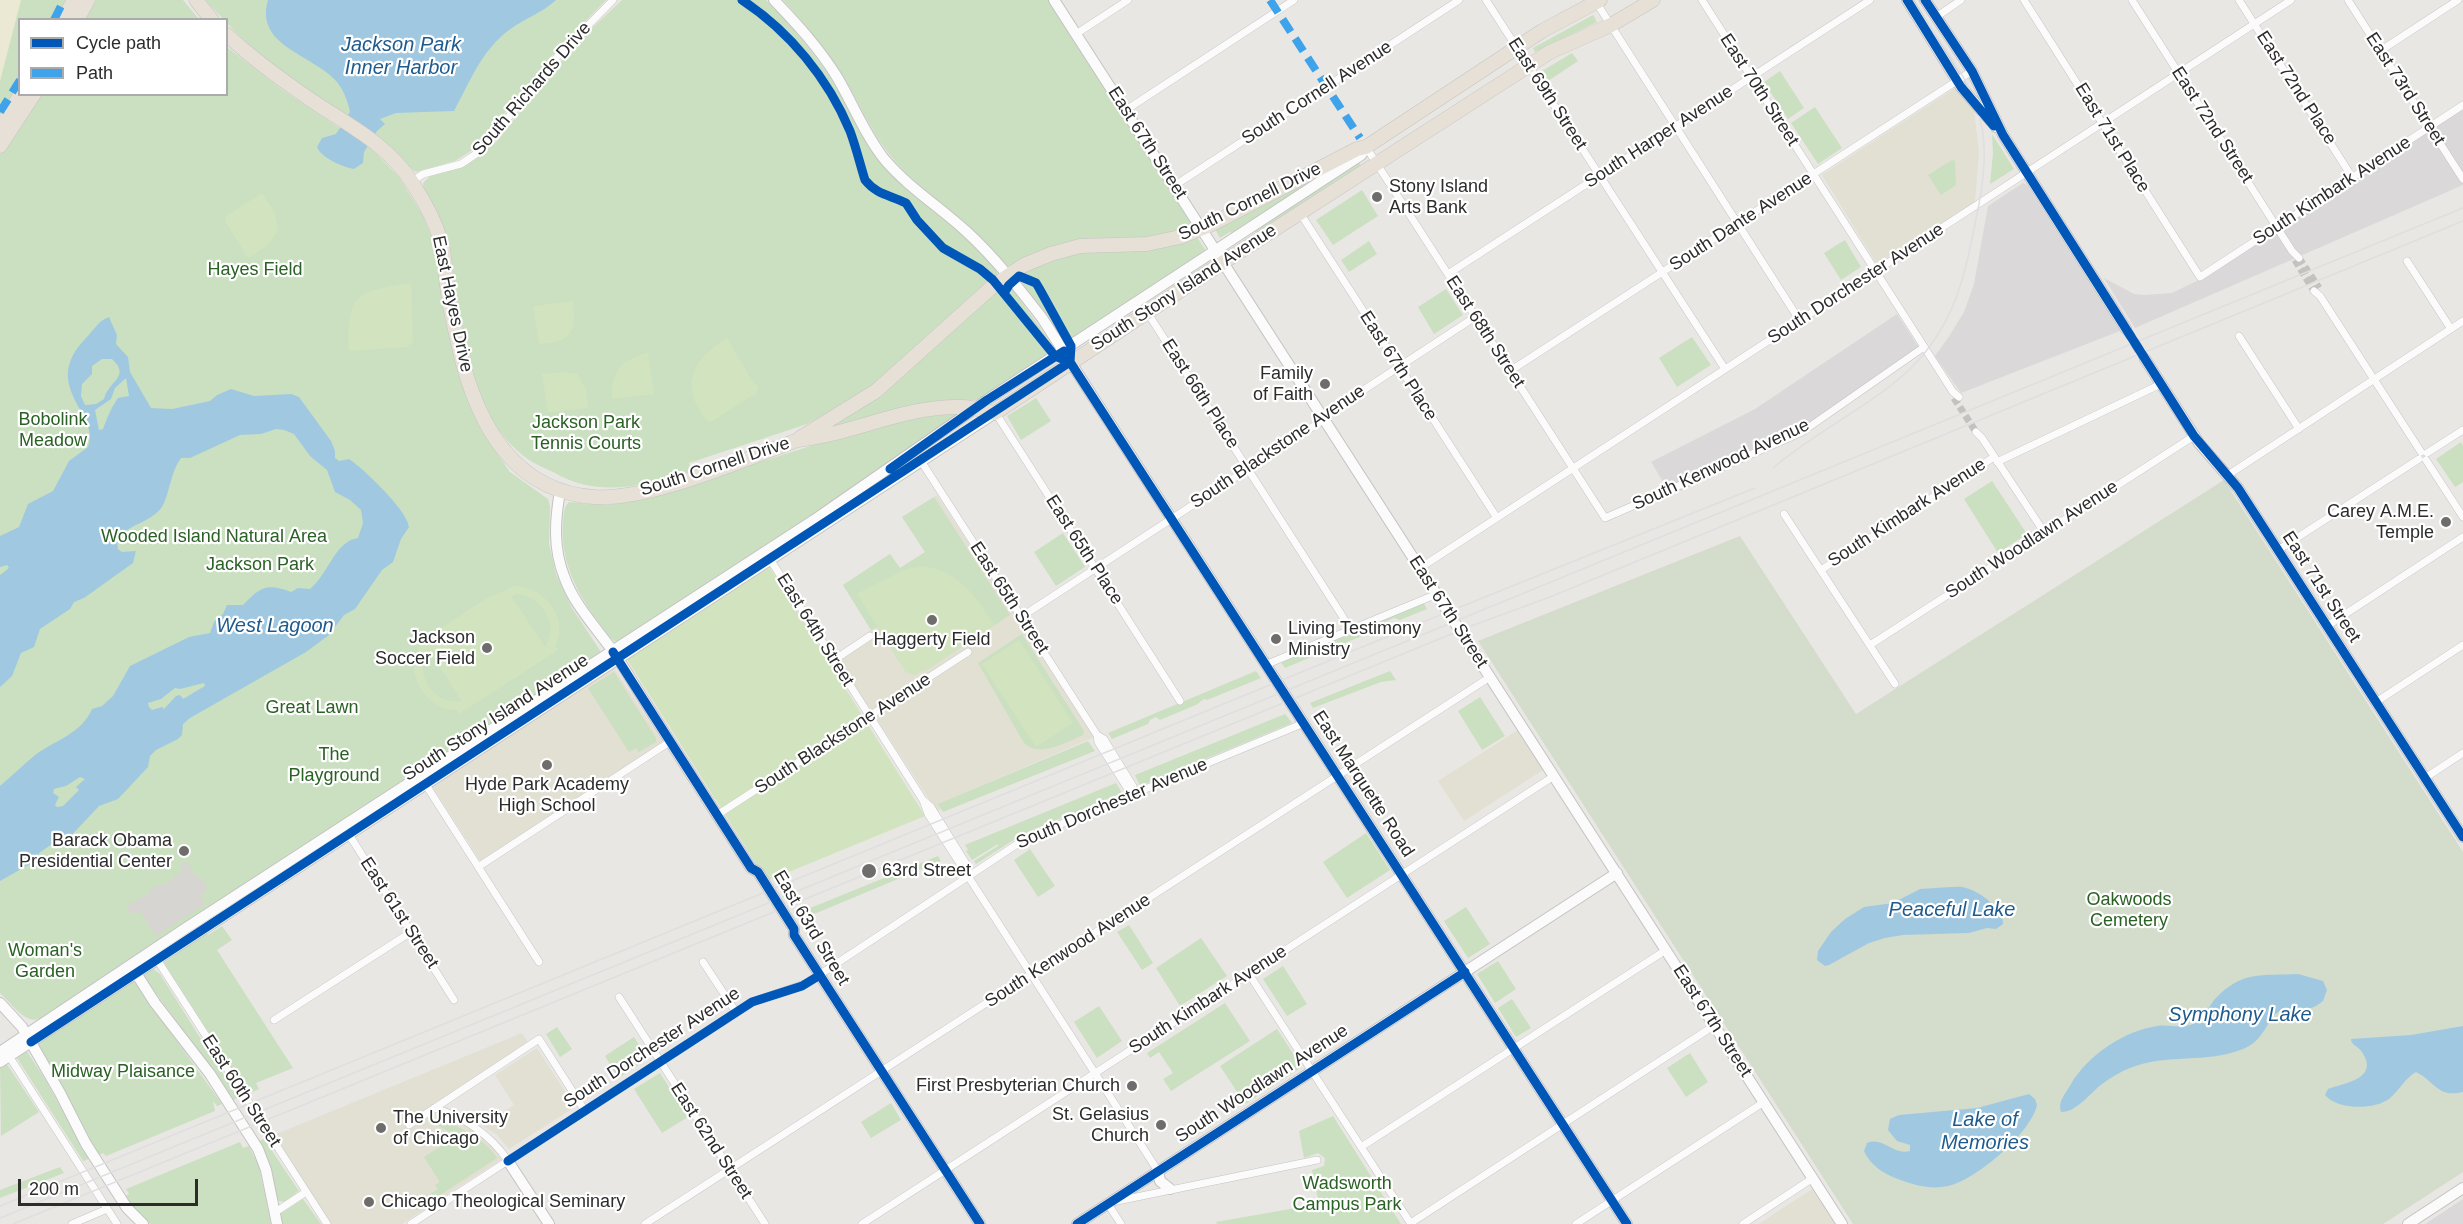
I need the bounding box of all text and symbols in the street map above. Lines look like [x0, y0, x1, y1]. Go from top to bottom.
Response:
legend [18, 18, 228, 96]
street label: South Richards Drive [468, 18, 596, 160]
street label: East 72nd Place [2251, 27, 2341, 149]
street label: East 73rd Street [2361, 29, 2449, 149]
street label: East 70th Street [1715, 30, 1803, 150]
text: Cycle path [76, 33, 161, 53]
water label: Jackson Park Inner Harbor [341, 33, 461, 80]
street label: East 69th Street [1503, 34, 1591, 154]
street label: South Cornell Avenue [1238, 36, 1396, 150]
text: Path [76, 63, 113, 83]
street label: East 72nd Street [2166, 63, 2258, 187]
street label: East 71st Place [2070, 79, 2154, 197]
street label: South Harper Avenue [1581, 81, 1737, 193]
street label: East 67th Street [1103, 83, 1191, 203]
street label: South Kimbark Avenue [2249, 132, 2415, 250]
street label: South Cornell Drive [1175, 158, 1325, 246]
street label: South Dante Avenue [1666, 168, 1816, 276]
place label: Stony Island Arts Bank [1389, 176, 1488, 219]
marker: Stony Island Arts Bank [1370, 190, 1384, 204]
street label: South Dorchester Avenue [1764, 219, 1948, 349]
street label: South Stony Island Avenue [1087, 220, 1281, 356]
street label: East Hayes Drive [427, 234, 477, 374]
park label: Hayes Field [207, 259, 303, 281]
street label: East 68th Street [1441, 272, 1529, 392]
street label: East 67th Place [1355, 307, 1441, 425]
street label: East 66th Place [1157, 335, 1243, 453]
place label: Family of Faith [1253, 363, 1313, 406]
marker: Family of Faith [1318, 377, 1332, 391]
street label: South Blackstone Avenue [1187, 381, 1369, 513]
park label: Bobolink Meadow [18, 409, 88, 452]
park label: Jackson Park Tennis Courts [531, 412, 641, 454]
street label: South Kenwood Avenue [1629, 414, 1813, 516]
street label: South Cornell Drive [637, 433, 793, 501]
street label: South Kimbark Avenue [1824, 454, 1990, 572]
street label: South Woodlawn Avenue [1942, 476, 2122, 604]
street label: East 65th Place [1041, 491, 1127, 609]
place label: Carey A.M.E. Temple [2327, 501, 2434, 544]
marker: Carey A.M.E. Temple [2439, 515, 2453, 529]
park label: Wooded Island Natural Area [101, 526, 327, 548]
street label: East 71st Street [2277, 527, 2365, 647]
street label: East 65th Street [965, 538, 1053, 658]
street label: East 67th Street [1404, 552, 1492, 672]
park label: Jackson Park [206, 554, 314, 576]
street label: East 64th Street [772, 570, 858, 690]
marker: Haggerty Field [925, 613, 939, 627]
water label: West Lagoon [216, 614, 334, 638]
place label: Living Testimony Ministry [1288, 618, 1421, 660]
place label: Jackson Soccer Field [375, 627, 475, 670]
place label: Haggerty Field [873, 629, 991, 651]
marker: Living Testimony Ministry [1269, 632, 1283, 646]
marker: Jackson Soccer Field [480, 641, 494, 655]
street label: South Stony Island Avenue [399, 650, 593, 786]
street label: South Blackstone Avenue [751, 669, 935, 799]
park label: Great Lawn [265, 697, 359, 719]
street label: East Marquette Road [1308, 707, 1418, 861]
park label: The Playground [288, 744, 380, 786]
street label: South Dorchester Avenue [1013, 754, 1211, 854]
marker: Hyde Park Academy High School [540, 758, 554, 772]
place label: Hyde Park Academy High School [465, 774, 629, 816]
place label: Barack Obama Presidential Center [19, 830, 172, 872]
marker: Barack Obama Presidential Center [177, 844, 191, 858]
street label: East 61st Street [355, 853, 443, 973]
place label: 63rd Street [882, 860, 971, 882]
marker: 63rd Street [860, 862, 878, 880]
street label: East 63rd Street [768, 867, 854, 989]
street label: South Kenwood Avenue [981, 889, 1155, 1013]
park label: Oakwoods Cemetery [2086, 889, 2172, 932]
water label: Peaceful Lake [1889, 898, 2015, 922]
park label: Woman's Garden [8, 940, 82, 982]
street label: South Kimbark Avenue [1125, 941, 1291, 1059]
street label: East 67th Street [1668, 961, 1756, 1081]
street label: South Dorchester Avenue [560, 983, 744, 1113]
water label: Symphony Lake [2168, 1003, 2312, 1027]
street label: South Woodlawn Avenue [1172, 1020, 1352, 1148]
street label: East 60th Street [197, 1031, 285, 1151]
park label: Midway Plaisance [51, 1061, 195, 1083]
place label: First Presbyterian Church [916, 1075, 1120, 1097]
street label: East 62nd Street [665, 1079, 757, 1203]
marker: First Presbyterian Church [1125, 1079, 1139, 1093]
place label: St. Gelasius Church [1052, 1104, 1149, 1146]
place label: The University of Chicago [393, 1107, 508, 1150]
water label: Lake of Memories [1941, 1108, 2029, 1155]
marker: St. Gelasius Church [1154, 1118, 1168, 1132]
marker: The University of Chicago [374, 1121, 388, 1135]
scale bar [21, 1167, 201, 1205]
park label: Wadsworth Campus Park [1292, 1173, 1402, 1216]
text: 200 m [29, 1179, 79, 1199]
place label: Chicago Theological Seminary [381, 1191, 625, 1213]
marker: Chicago Theological Seminary [362, 1195, 376, 1209]

